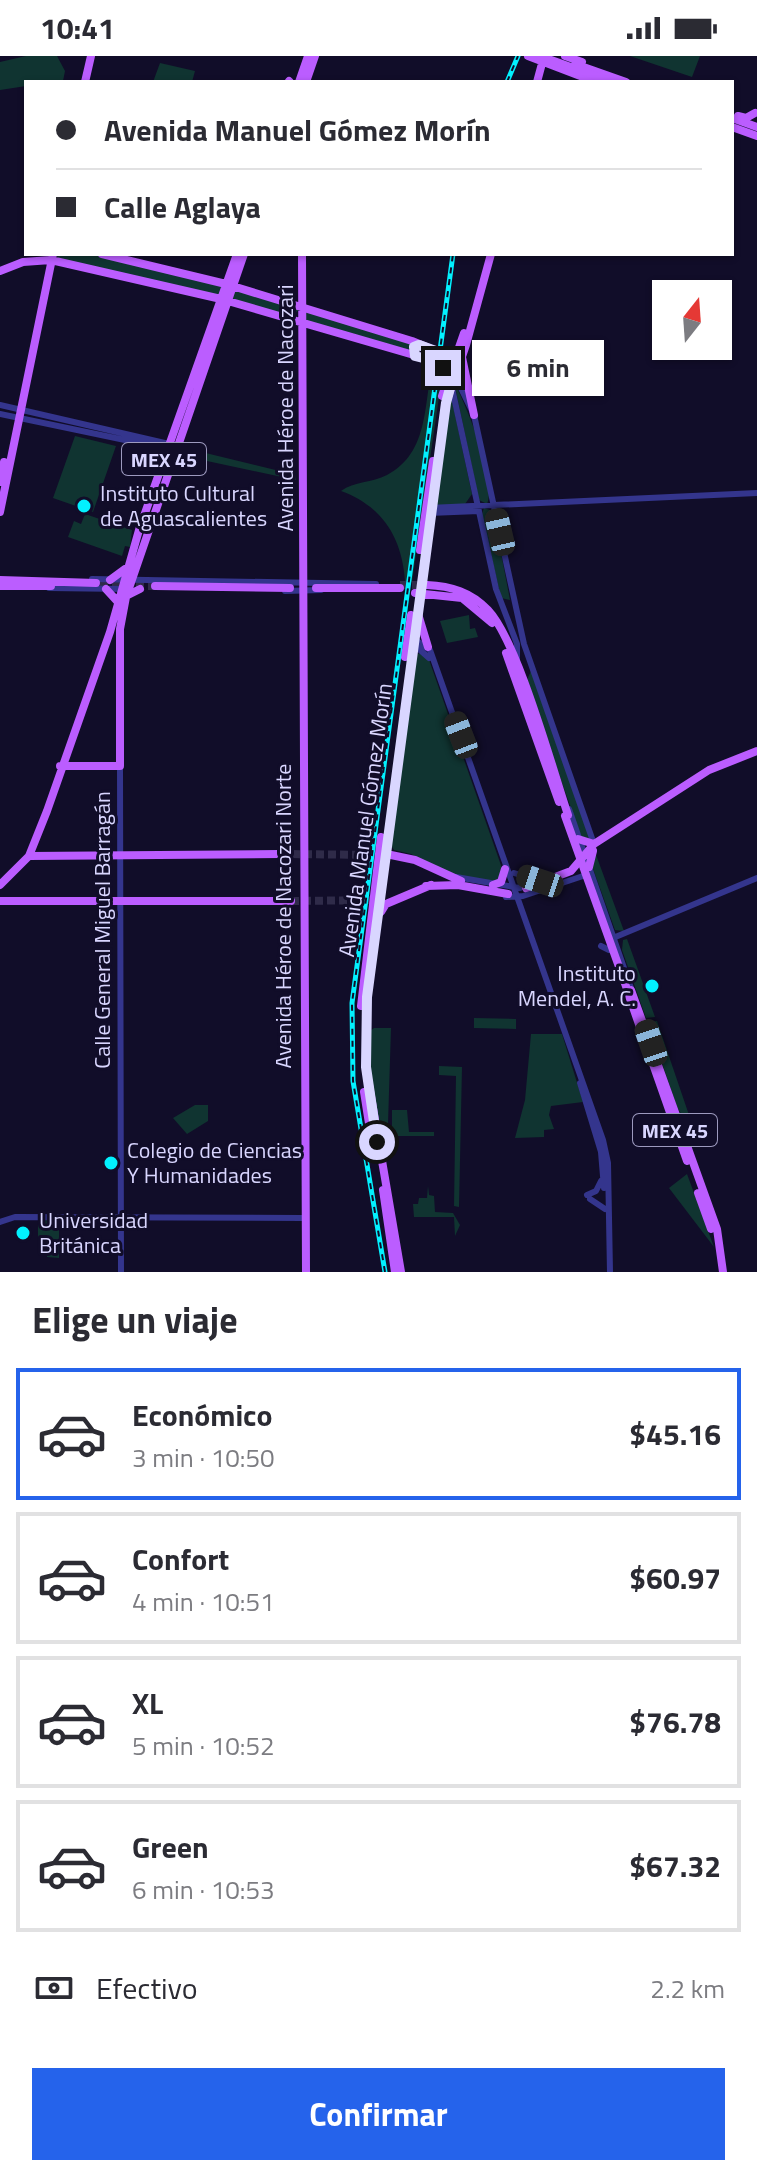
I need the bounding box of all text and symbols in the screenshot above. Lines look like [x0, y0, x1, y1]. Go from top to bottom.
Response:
text: 10:41 [40, 5, 115, 51]
text: Avenida Manuel Gómez Morín [104, 107, 491, 153]
text: Calle Aglaya [104, 184, 261, 230]
north arrow [652, 280, 732, 360]
map controls [652, 280, 732, 360]
street label: Avenida Héroe de Nacozari [268, 284, 302, 532]
callout: 6 min [471, 340, 603, 396]
text: 6 min [506, 348, 570, 387]
route end [425, 350, 461, 386]
road number: MEX 45 [122, 443, 206, 475]
place label: Instituto Cultural de Aguascalientes [100, 476, 267, 535]
marker: Instituto Cultural de Aguascalientes [75, 497, 93, 515]
car [483, 506, 517, 558]
street label: Avenida Manuel Gómez Morín [329, 681, 401, 959]
car [441, 708, 481, 762]
street label: Avenida Héroe de Nacozari Norte [266, 764, 300, 1068]
street label: Calle General Miguel Barragán [85, 791, 119, 1069]
car [513, 862, 567, 900]
place label: Instituto Mendel, A. C. [518, 956, 636, 1015]
marker: Instituto Mendel, A. C. [643, 977, 661, 995]
car [632, 1016, 670, 1070]
road number: MEX 45 [633, 1114, 717, 1146]
route start [359, 1124, 395, 1160]
place label: Colegio de Ciencias Y Humanidades [127, 1133, 302, 1192]
marker: Colegio de Ciencias Y Humanidades [102, 1154, 120, 1172]
place label: Universidad Británica [39, 1203, 148, 1262]
marker: Universidad Británica [14, 1224, 32, 1242]
text: Elige un viaje [32, 1292, 238, 1347]
text: Económico [132, 1392, 272, 1438]
icon: car [36, 1398, 108, 1470]
text: $45.16 [629, 1411, 721, 1457]
text: 3 min · 10:50 [132, 1438, 275, 1477]
text: Confort [132, 1536, 229, 1582]
icon: car [36, 1542, 108, 1614]
text: $60.97 [629, 1555, 721, 1601]
text: 4 min · 10:51 [132, 1582, 275, 1621]
text: XL [132, 1680, 163, 1726]
icon: car [36, 1686, 108, 1758]
text: $76.78 [629, 1699, 721, 1745]
text: 5 min · 10:52 [132, 1726, 275, 1765]
text: Green [132, 1824, 209, 1870]
icon: car [36, 1830, 108, 1902]
text: $67.32 [629, 1843, 721, 1889]
text: 6 min · 10:53 [132, 1870, 275, 1909]
text: Efectivo [96, 1965, 198, 2011]
icon: cash [32, 1966, 76, 2010]
text: 2.2 km [650, 1969, 725, 2008]
button: Confirmar [32, 2068, 725, 2160]

